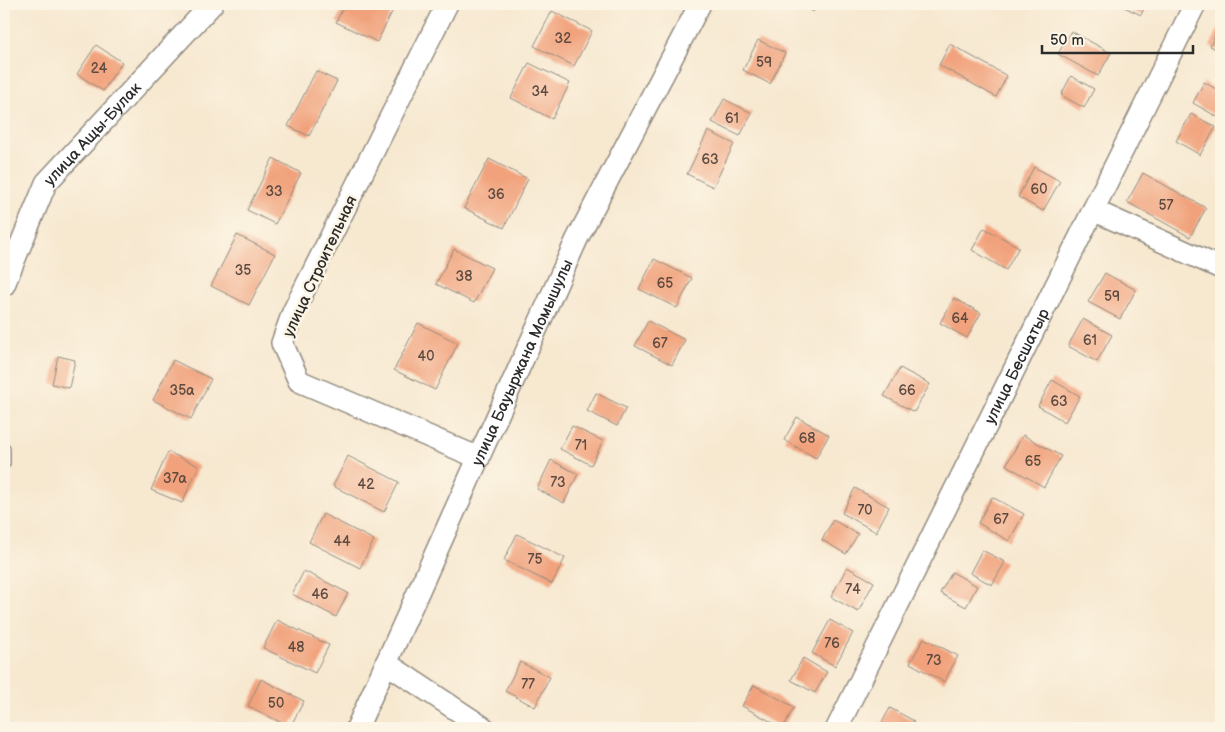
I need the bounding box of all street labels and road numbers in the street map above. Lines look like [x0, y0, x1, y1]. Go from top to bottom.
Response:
street label: улица Ащы-Булак [40, 78, 146, 190]
street label: улица Строительная [279, 193, 362, 340]
street label: улица Бауыржана Момышулы [468, 257, 578, 469]
street label: улица Бесшатыр [981, 306, 1054, 427]

